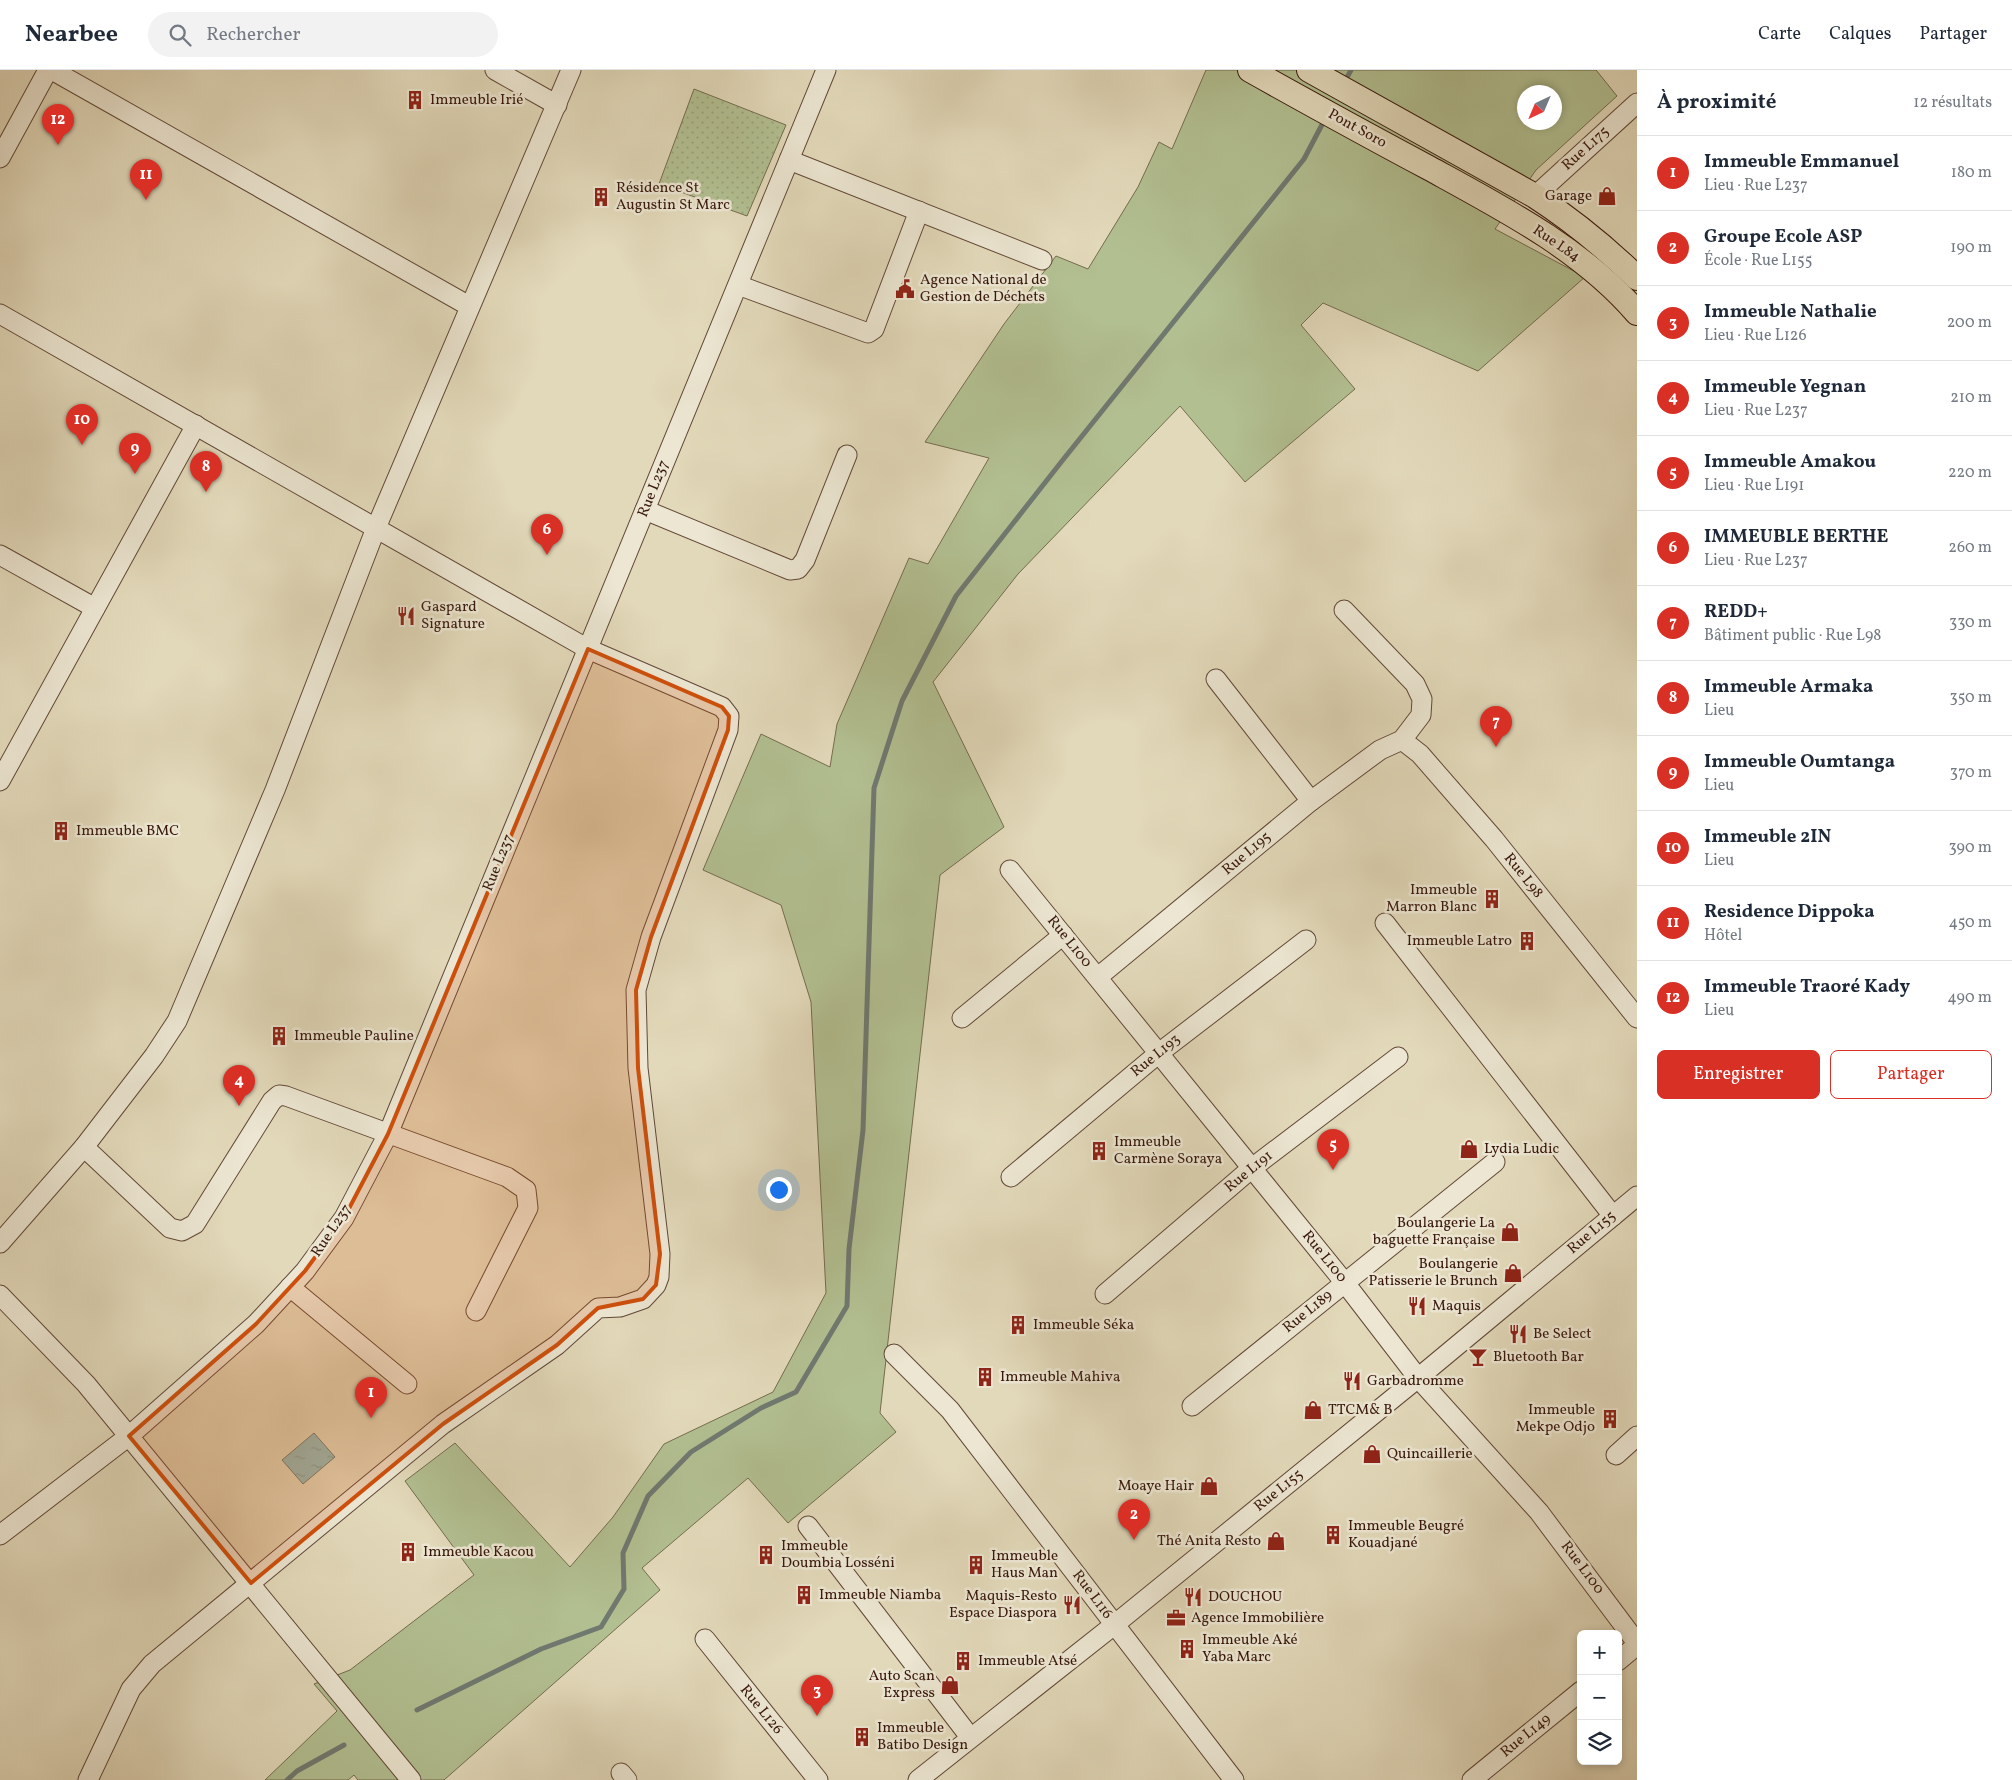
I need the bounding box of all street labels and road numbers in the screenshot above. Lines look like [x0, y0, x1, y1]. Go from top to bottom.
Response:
street label: Pont Soro [1324, 104, 1390, 154]
street label: Rue L175 [1558, 122, 1614, 176]
street label: Rue L84 [1528, 220, 1584, 268]
street label: Rue L237 [633, 457, 675, 521]
street label: Rue L195 [1218, 827, 1276, 881]
street label: Rue L237 [478, 831, 520, 895]
street label: Rue L98 [1498, 849, 1548, 903]
street label: Rue L100 [1042, 912, 1096, 972]
street label: Rue L193 [1127, 1030, 1185, 1082]
street label: Rue L191 [1220, 1146, 1278, 1198]
street label: Rue L237 [307, 1200, 357, 1262]
street label: Rue L155 [1563, 1206, 1621, 1260]
street label: Rue L100 [1297, 1227, 1351, 1287]
street label: Rue L189 [1279, 1285, 1337, 1339]
street label: Rue L155 [1250, 1465, 1308, 1517]
street label: Rue L100 [1555, 1537, 1609, 1599]
street label: Rue L116 [1067, 1566, 1117, 1624]
street label: Rue L126 [734, 1681, 788, 1739]
street label: Rue L149 [1496, 1709, 1556, 1763]

